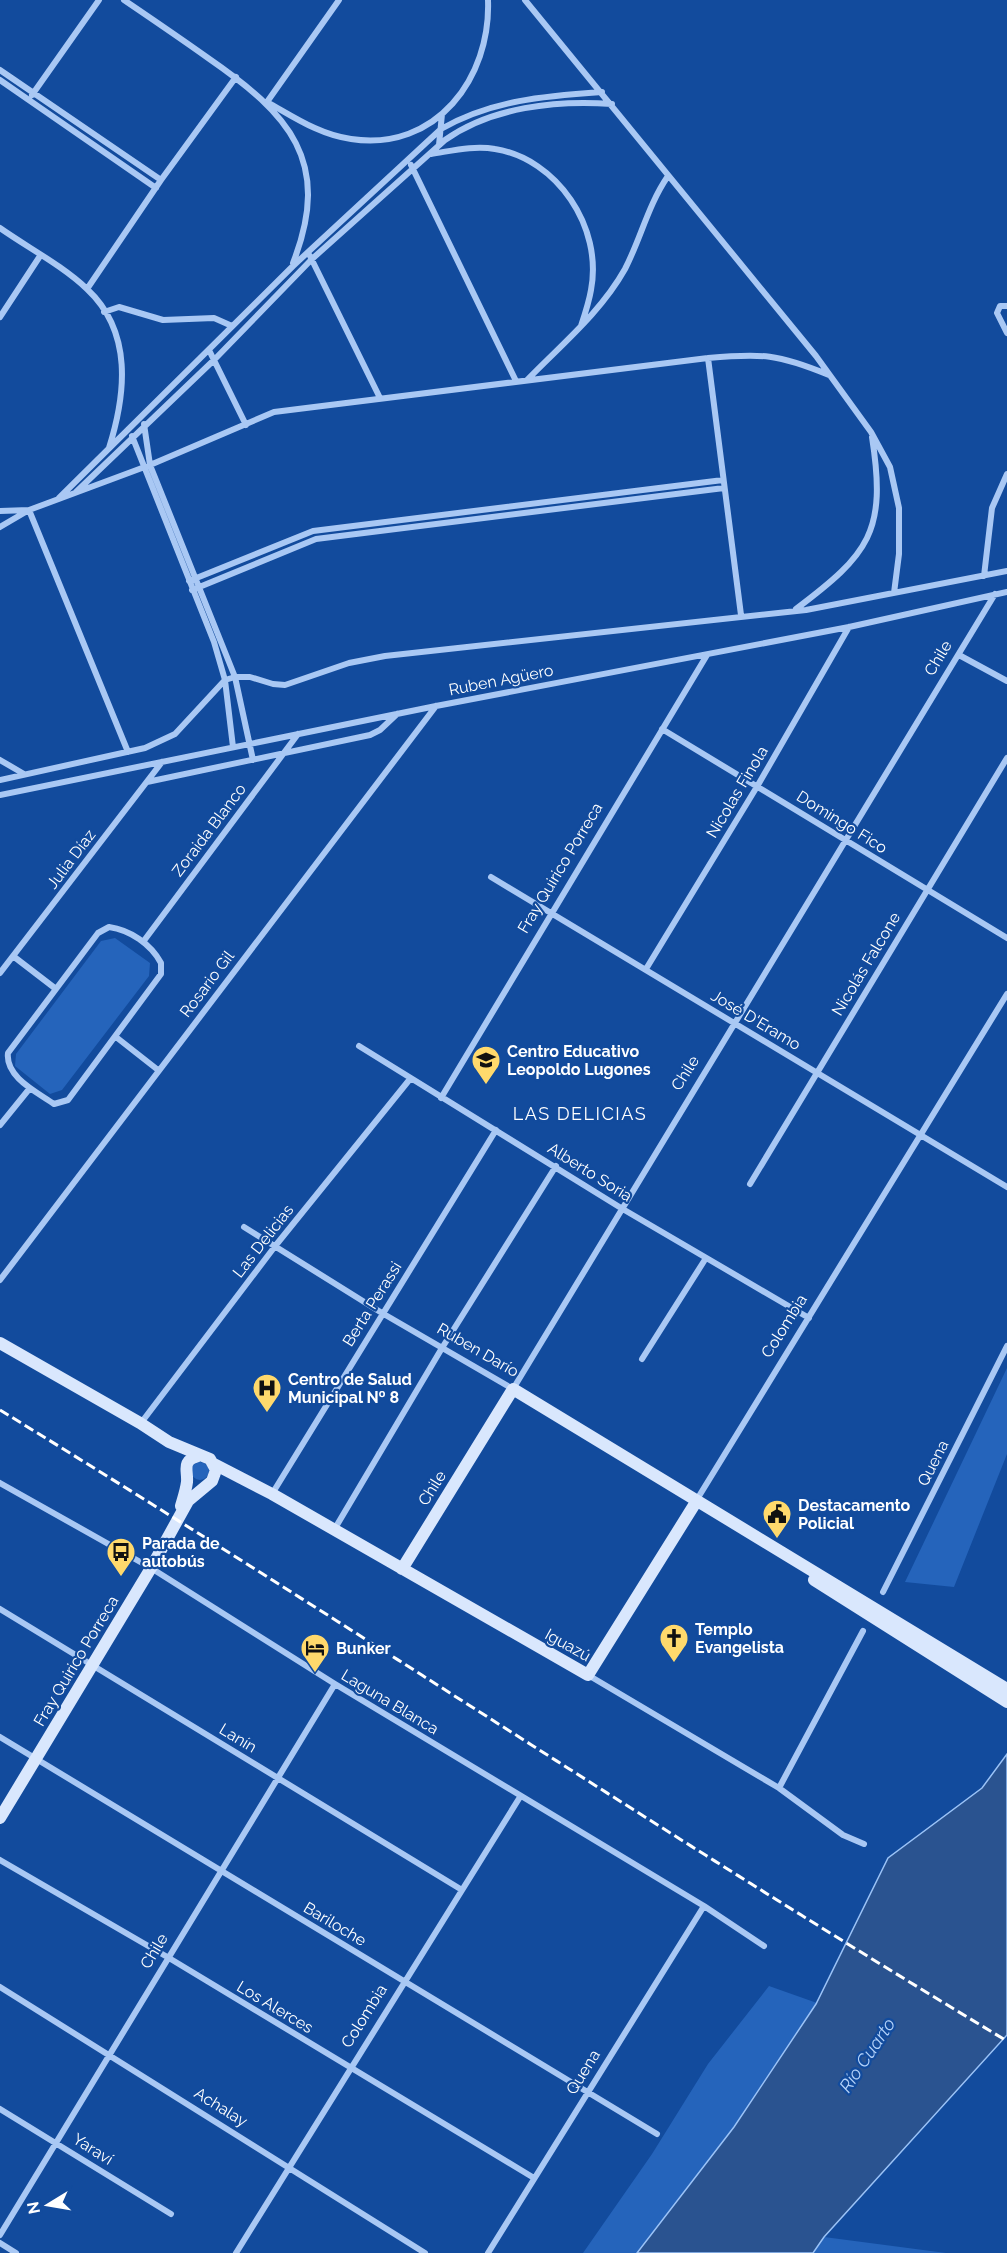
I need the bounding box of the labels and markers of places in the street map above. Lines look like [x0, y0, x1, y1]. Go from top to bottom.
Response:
place label: Centro Educativo Leopoldo Lugones [507, 1042, 651, 1079]
school or university icon: Centro Educativo Leopoldo Lugones [470, 1044, 502, 1086]
place label: Centro de Salud Municipal Nº 8 [288, 1370, 412, 1407]
hospital icon: Centro de Salud Municipal Nº 8 [251, 1372, 283, 1414]
place label: Destacamento Policial [798, 1496, 911, 1533]
public building icon: Destacamento Policial [761, 1498, 793, 1540]
place label: Parada de autobús [142, 1534, 220, 1571]
bus stop icon: Parada de autobús [105, 1536, 137, 1578]
place label: Templo Evangelista [695, 1620, 784, 1657]
church icon: Templo Evangelista [658, 1622, 690, 1664]
hotel icon: Bunker [299, 1632, 331, 1674]
place label: Bunker [336, 1639, 391, 1658]

